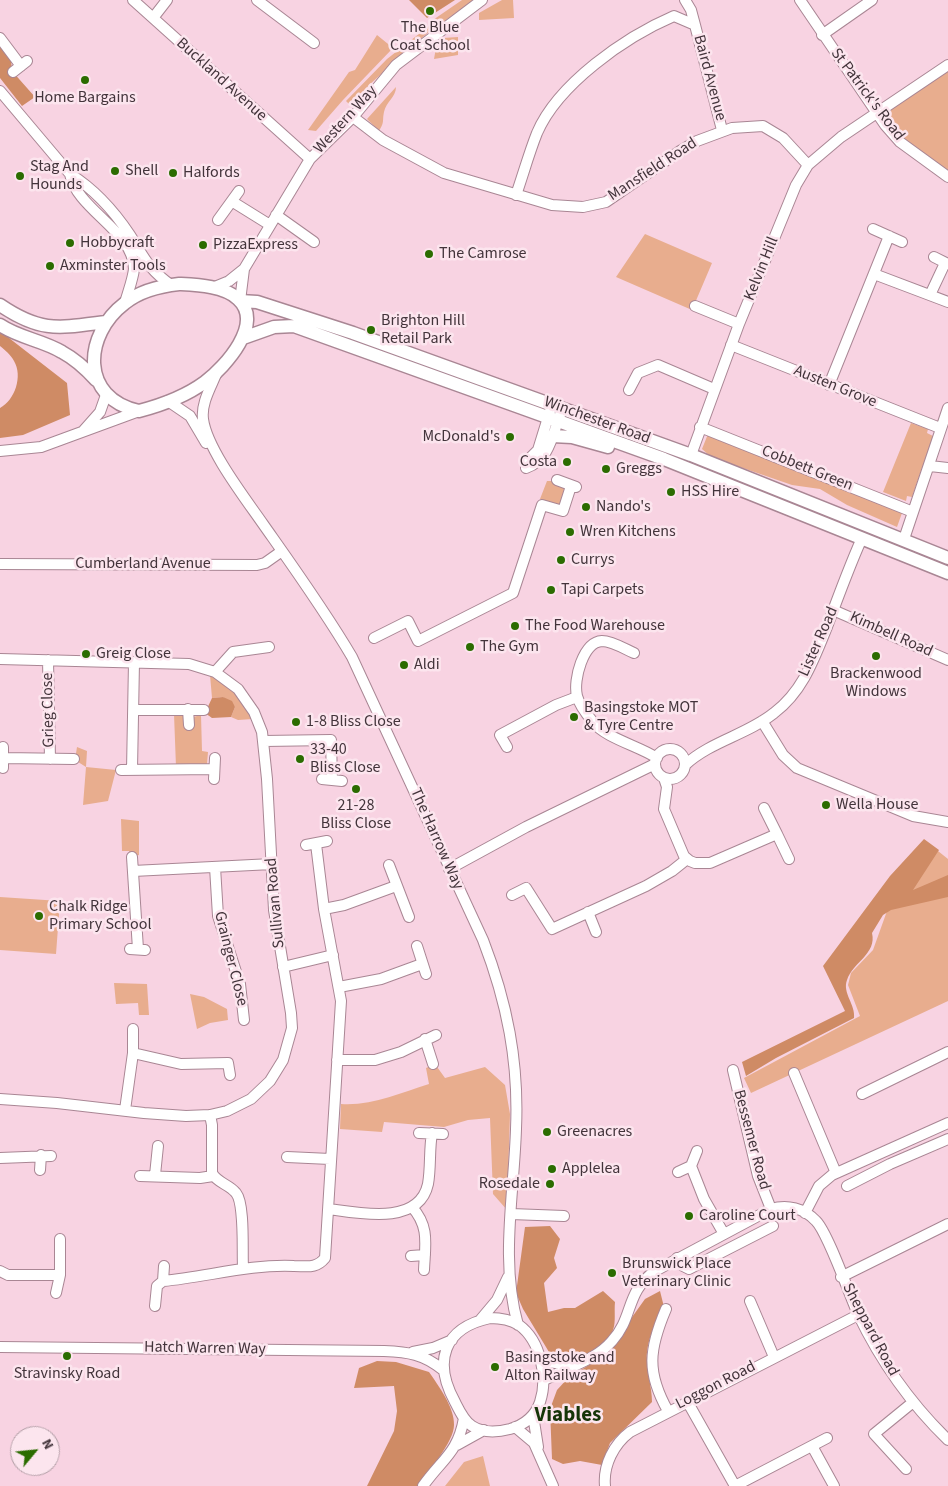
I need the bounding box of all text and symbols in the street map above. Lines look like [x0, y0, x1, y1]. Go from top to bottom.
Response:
marker: The Blue Coat School [424, 5, 436, 17]
place label: The Blue Coat School [390, 18, 470, 56]
street label: Baird Avenue [688, 33, 730, 123]
street label: Buckland Avenue [172, 34, 270, 126]
street label: St Patrick's Road [826, 45, 908, 145]
marker: Home Bargains [79, 74, 91, 86]
street label: Western Way [310, 82, 382, 158]
place label: Home Bargains [34, 88, 136, 108]
street label: Mansfield Road [605, 134, 701, 206]
place label: Stag And Hounds [30, 157, 89, 195]
place label: Shell [125, 161, 158, 181]
place label: Halfords [183, 163, 240, 183]
marker: Shell [109, 165, 121, 177]
marker: Halfords [167, 167, 179, 179]
marker: Stag And Hounds [14, 170, 26, 182]
place label: Hobbycraft [80, 233, 154, 253]
street label: Kelvin Hill [741, 234, 783, 304]
place label: PizzaExpress [213, 235, 298, 255]
marker: Hobbycraft [64, 237, 76, 249]
marker: PizzaExpress [197, 239, 209, 251]
place label: The Camrose [439, 244, 527, 264]
marker: The Camrose [423, 248, 435, 260]
place label: Axminster Tools [60, 256, 166, 276]
marker: Axminster Tools [44, 260, 56, 272]
place label: Brighton Hill Retail Park [381, 311, 465, 349]
marker: Brighton Hill Retail Park [365, 324, 377, 336]
street label: Austen Grove [791, 362, 879, 412]
street label: Winchester Road [541, 393, 653, 449]
place label: McDonald's [422, 427, 500, 447]
marker: McDonald's [504, 431, 516, 443]
street label: Cobbett Green [758, 442, 856, 496]
place label: Costa [520, 452, 557, 472]
marker: Costa [561, 456, 573, 468]
place label: Greggs [616, 459, 662, 479]
marker: Greggs [600, 463, 612, 475]
place label: HSS Hire [681, 482, 739, 502]
marker: HSS Hire [665, 486, 677, 498]
place label: Nando's [596, 497, 651, 517]
marker: Nando's [580, 501, 592, 513]
place label: Wren Kitchens [580, 522, 676, 542]
marker: Wren Kitchens [564, 526, 576, 538]
place label: Currys [571, 550, 614, 570]
street label: Cumberland Avenue [75, 554, 211, 574]
marker: Currys [555, 554, 567, 566]
place label: Tapi Carpets [561, 580, 644, 600]
marker: Tapi Carpets [545, 584, 557, 596]
street label: Lister Road [795, 604, 843, 680]
street label: Kimbell Road [846, 608, 936, 662]
place label: The Food Warehouse [525, 616, 665, 636]
marker: The Food Warehouse [509, 620, 521, 632]
place label: The Gym [480, 637, 539, 657]
marker: The Gym [464, 641, 476, 653]
place label: Greig Close [96, 644, 171, 664]
marker: Greig Close [80, 648, 92, 660]
marker: Brackenwood Windows [870, 650, 882, 662]
place label: Aldi [414, 655, 440, 675]
marker: Aldi [398, 659, 410, 671]
place label: Brackenwood Windows [830, 664, 922, 702]
street label: Grieg Close [39, 672, 59, 748]
place label: Basingstoke MOT & Tyre Centre [584, 698, 698, 736]
marker: Basingstoke MOT & Tyre Centre [568, 711, 580, 723]
place label: 1-8 Bliss Close [306, 712, 401, 732]
marker: 1-8 Bliss Close [290, 716, 302, 728]
place label: 33-40 Bliss Close [310, 740, 381, 778]
marker: 33-40 Bliss Close [294, 753, 306, 765]
marker: 21-28 Bliss Close [350, 783, 362, 795]
street label: The Harrow Way [405, 785, 467, 893]
place label: Wella House [836, 795, 918, 815]
place label: 21-28 Bliss Close [321, 796, 391, 834]
marker: Wella House [820, 799, 832, 811]
street label: Sullivan Road [262, 857, 290, 949]
place label: Chalk Ridge Primary School [49, 897, 151, 935]
marker: Chalk Ridge Primary School [33, 910, 45, 922]
street label: Grainger Close [209, 910, 251, 1008]
street label: Bessemer Road [728, 1088, 774, 1192]
place label: Greenacres [557, 1122, 632, 1142]
marker: Greenacres [541, 1126, 553, 1138]
place label: Applelea [562, 1159, 620, 1179]
marker: Applelea [546, 1163, 558, 1175]
place label: Rosedale [479, 1174, 540, 1194]
marker: Rosedale [544, 1178, 556, 1190]
place label: Caroline Court [699, 1206, 796, 1226]
marker: Caroline Court [683, 1210, 695, 1222]
place label: Brunswick Place Veterinary Clinic [622, 1254, 731, 1292]
marker: Brunswick Place Veterinary Clinic [606, 1267, 618, 1279]
street label: Sheppard Road [837, 1280, 903, 1380]
street label: Hatch Warren Way [144, 1338, 266, 1360]
place label: Basingstoke and Alton Railway [505, 1348, 615, 1386]
marker: Stravinsky Road [61, 1350, 73, 1362]
street label: Loggon Road [673, 1358, 759, 1414]
marker: Basingstoke and Alton Railway [489, 1361, 501, 1373]
place label: Stravinsky Road [14, 1364, 120, 1384]
district label: Viables [535, 1403, 601, 1429]
north arrow [10, 1426, 60, 1476]
text: N [36, 1436, 58, 1453]

